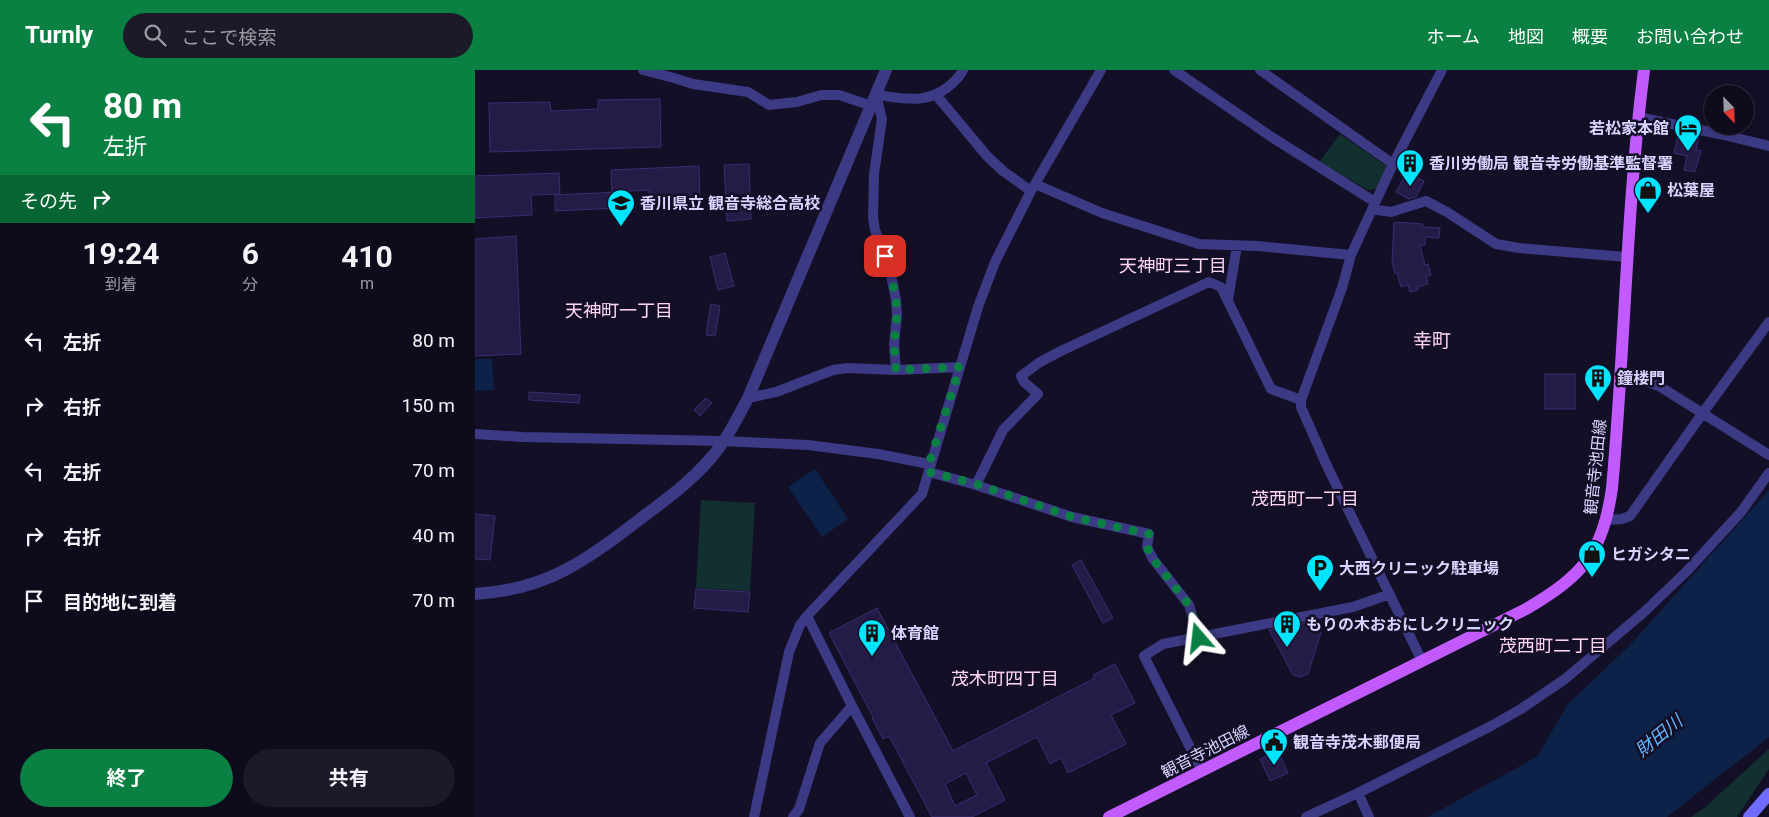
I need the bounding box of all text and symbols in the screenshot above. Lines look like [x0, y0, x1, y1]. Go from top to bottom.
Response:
search box [123, 13, 473, 58]
text: Turnly [25, 21, 93, 49]
icon: search [141, 21, 169, 49]
text: ここで検索 [181, 26, 276, 49]
text: ホーム [1427, 26, 1480, 47]
text: 地図 [1508, 26, 1544, 47]
text: 概要 [1572, 26, 1608, 47]
text: お問い合わせ [1636, 26, 1744, 47]
north arrow [1704, 85, 1754, 135]
map controls [1704, 85, 1754, 135]
text: 80 m [103, 86, 182, 127]
icon: left [20, 90, 85, 155]
hotel icon: 若松家本館 [1673, 113, 1703, 152]
place label: 若松家本館 [1589, 119, 1669, 138]
text: 左折 [103, 134, 147, 159]
building icon: 香川労働局 観音寺労働基準監督署 [1395, 148, 1425, 187]
place label: 香川労働局 観音寺労働基準監督署 [1429, 154, 1673, 173]
shop icon: 松葉屋 [1633, 175, 1663, 214]
place label: 松葉屋 [1667, 181, 1715, 200]
icon: right [87, 185, 115, 213]
school or university icon: 香川県立 観音寺総合高校 [606, 188, 636, 227]
text: その先 [20, 190, 77, 213]
place label: 香川県立 観音寺総合高校 [640, 194, 820, 213]
pin [864, 235, 906, 277]
text: 19:24 [82, 236, 160, 271]
text: 6 [242, 236, 259, 271]
text: 410 [341, 239, 393, 274]
icon: arrive [871, 242, 899, 270]
district label: 天神町三丁目 [1119, 255, 1227, 276]
text: m [360, 274, 374, 293]
text: 到着 [105, 275, 137, 294]
text: 分 [242, 275, 258, 294]
district label: 天神町一丁目 [565, 300, 673, 321]
icon: left [20, 327, 48, 355]
text: 80 m [412, 329, 455, 352]
district label: 幸町 [1413, 329, 1451, 352]
text: 左折 [63, 331, 101, 354]
building icon: 鐘楼門 [1583, 363, 1613, 402]
place label: 鐘楼門 [1617, 369, 1665, 388]
icon: right [20, 392, 48, 420]
text: 150 m [402, 394, 455, 417]
text: 右折 [63, 396, 101, 419]
street label: 観音寺池田線 [1581, 418, 1610, 516]
icon: left [20, 457, 48, 485]
text: 70 m [412, 459, 455, 482]
text: 左折 [63, 461, 101, 484]
district label: 茂西町一丁目 [1251, 488, 1359, 509]
icon: right [20, 522, 48, 550]
text: 40 m [412, 524, 455, 547]
text: 右折 [63, 526, 101, 549]
shop icon: ヒガシタニ [1577, 539, 1607, 578]
place label: ヒガシタニ [1611, 545, 1691, 564]
parking icon: 大西クリニック駐車場 [1305, 553, 1335, 592]
place label: 大西クリニック駐車場 [1339, 559, 1499, 578]
icon: arrive [20, 587, 48, 615]
text: 70 m [412, 589, 455, 612]
text: 目的地に到着 [63, 591, 177, 614]
building icon: もりの木おおにしクリニック [1272, 609, 1302, 648]
position arrow [1172, 611, 1224, 663]
place label: もりの木おおにしクリニック [1306, 615, 1514, 634]
building icon: 体育館 [857, 618, 887, 657]
place label: 体育館 [891, 624, 939, 643]
district label: 茂西町二丁目 [1499, 635, 1607, 656]
district label: 茂木町四丁目 [951, 668, 1059, 689]
water label: 財田川 [1631, 709, 1688, 761]
street label: 観音寺池田線 [1158, 721, 1252, 782]
public building icon: 観音寺茂木郵便局 [1259, 727, 1289, 766]
place label: 観音寺茂木郵便局 [1293, 733, 1421, 752]
button: 終了 [20, 749, 233, 807]
button: 共有 [243, 749, 455, 807]

